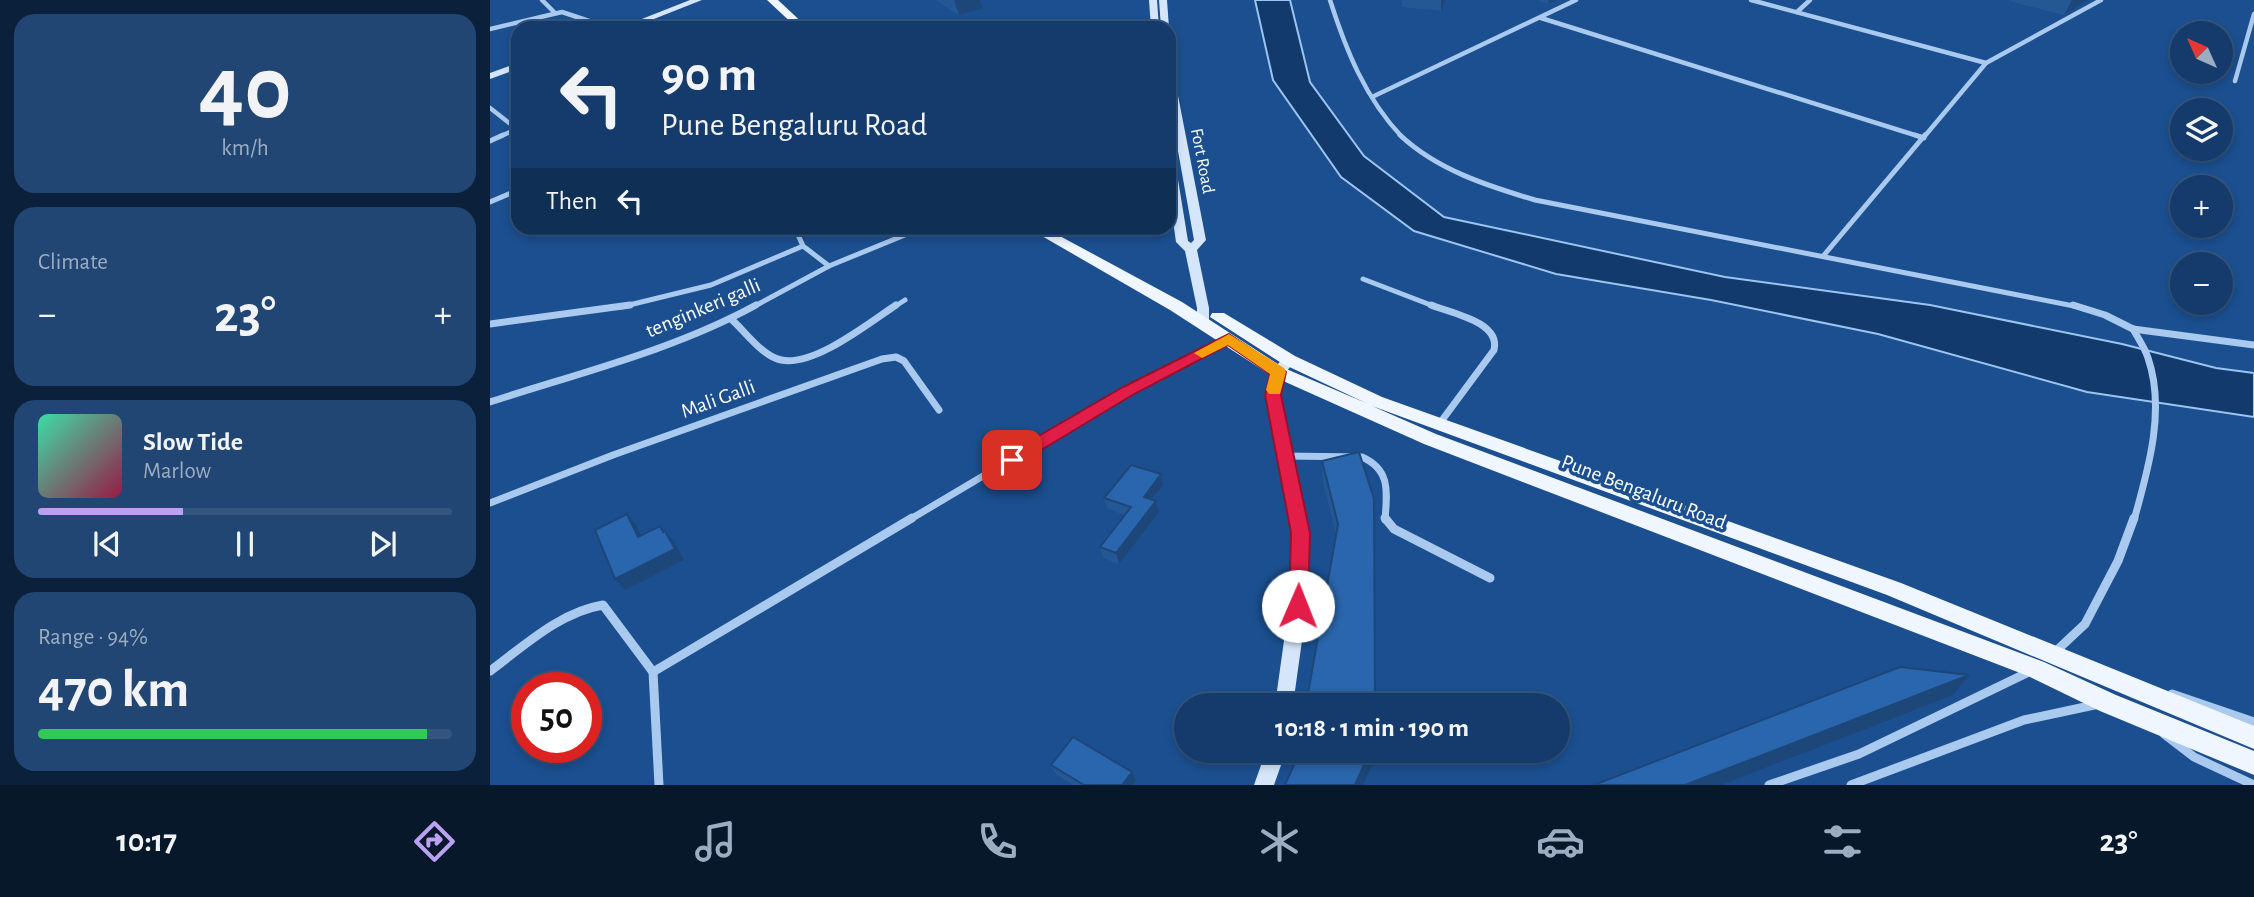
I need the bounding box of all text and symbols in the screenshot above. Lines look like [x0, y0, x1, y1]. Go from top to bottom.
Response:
north arrow [2170, 21, 2233, 84]
map controls [2170, 21, 2233, 315]
text: 40 [198, 44, 292, 135]
icon: left [546, 49, 637, 140]
text: 90 m [661, 51, 757, 100]
button: layers [2170, 98, 2233, 161]
text: Pune Bengaluru Road [661, 109, 927, 141]
street label: Fort Road [1187, 127, 1217, 195]
text: km/h [221, 137, 269, 160]
button: + [2170, 175, 2233, 238]
icon: left [611, 182, 649, 220]
text: Then [546, 188, 597, 214]
text: Climate [38, 251, 108, 274]
button: − [2170, 252, 2233, 315]
street label: tenginkeri galli [643, 274, 763, 342]
text: 23° [214, 289, 276, 341]
text: − [38, 296, 56, 334]
text: + [434, 296, 452, 334]
street label: Mali Galli [678, 376, 758, 422]
text: Slow Tide [143, 429, 243, 455]
pin [982, 430, 1042, 490]
icon: arrive [993, 441, 1031, 479]
street label: Pune Bengaluru Road [1559, 451, 1729, 533]
text: Marlow [143, 460, 211, 483]
icon: previous [88, 525, 126, 563]
icon: pause [226, 525, 264, 563]
icon: next [364, 525, 402, 563]
position arrow [1261, 569, 1335, 643]
text: Range · 94% [38, 626, 148, 649]
text: 470 km [38, 664, 189, 716]
speed limit sign: 50 [511, 672, 602, 763]
text: 10:18 · 1 min · 190 m [1275, 715, 1469, 741]
icon: directions [410, 817, 459, 866]
icon: music [691, 817, 740, 866]
icon: phone [973, 817, 1022, 866]
icon: climate [1255, 817, 1304, 866]
icon: car [1536, 817, 1585, 866]
icon: filters [1818, 817, 1867, 866]
text: 10:17 [116, 825, 177, 857]
text: 23° [2099, 825, 2138, 857]

